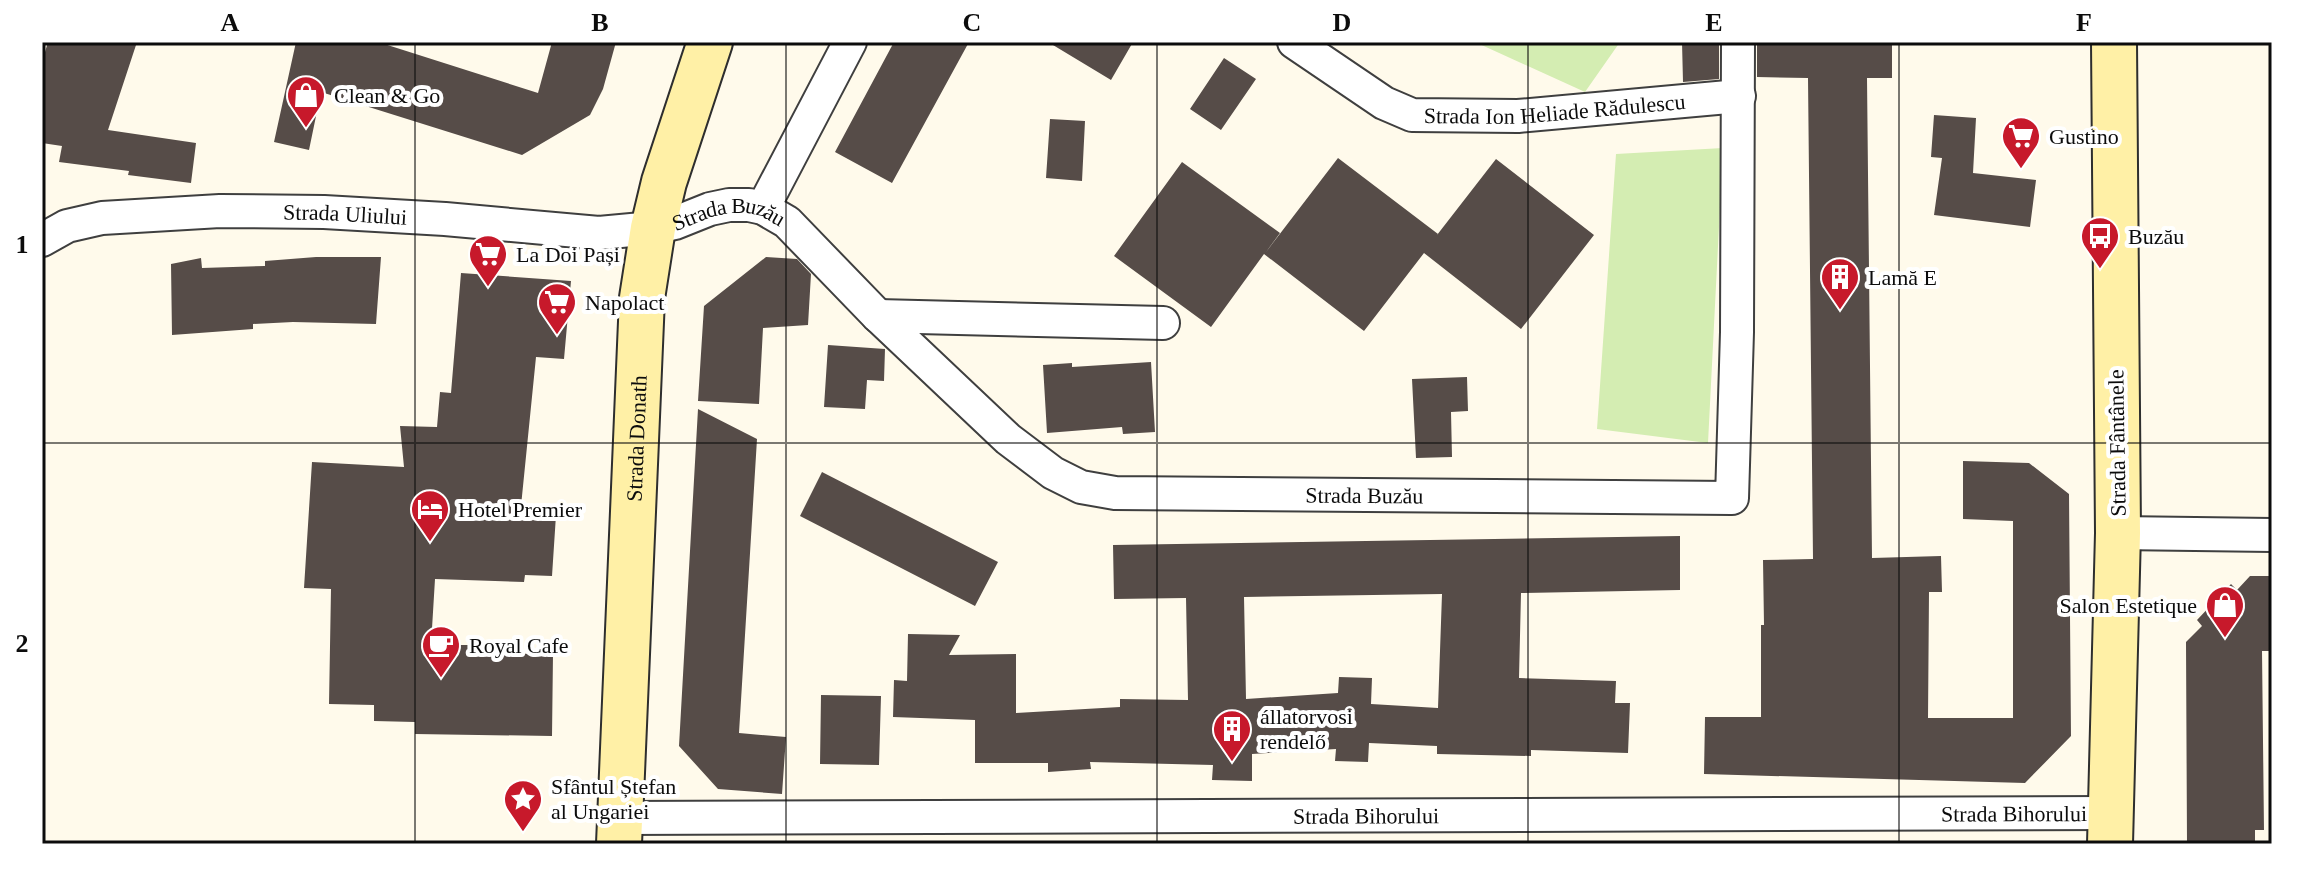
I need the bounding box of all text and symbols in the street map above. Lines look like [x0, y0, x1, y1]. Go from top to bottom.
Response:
text: A [221, 8, 240, 37]
text: B [591, 8, 609, 37]
text: C [963, 8, 981, 37]
text: D [1333, 8, 1351, 37]
text: E [1705, 8, 1723, 37]
text: F [2076, 8, 2092, 37]
shop icon: Clean & Go [285, 74, 327, 129]
place label: Clean & Go [334, 83, 440, 108]
street label: Strada Ion Heliade Rădulescu [1424, 88, 1686, 129]
supermarket icon: Gustino [2000, 115, 2042, 170]
place label: Gustino [2049, 124, 2119, 149]
street label: Strada Buzău [668, 192, 790, 235]
street label: Strada Uliului [283, 199, 408, 229]
bus stop icon: Buzău [2079, 215, 2121, 270]
place label: Buzău [2128, 224, 2184, 249]
text: 1 [16, 230, 29, 259]
supermarket icon: La Doi Pași [467, 233, 509, 288]
place label: La Doi Pași [516, 242, 620, 267]
building icon: Lamă E [1819, 256, 1861, 311]
place label: Lamă E [1868, 265, 1937, 290]
supermarket icon: Napolact [536, 281, 578, 336]
place label: Napolact [585, 290, 664, 315]
street label: Strada Fântânele [2103, 369, 2131, 517]
street label: Strada Donath [621, 375, 651, 502]
street label: Strada Buzău [1305, 482, 1423, 508]
hotel icon: Hotel Premier [409, 488, 451, 543]
place label: Hotel Premier [458, 497, 583, 522]
shop icon: Salon Estetique [2204, 584, 2246, 639]
place label: Salon Estetique [2060, 593, 2197, 618]
cafe icon: Royal Cafe [420, 624, 462, 679]
text: 2 [16, 629, 29, 658]
place label: Royal Cafe [469, 633, 569, 658]
place label: állatorvosi rendelő [1260, 704, 1353, 754]
building icon: állatorvosi rendelő [1211, 708, 1253, 763]
place label: Sfântul Ștefan al Ungariei [551, 774, 676, 824]
place icon: Sfântul Ștefan al Ungariei [502, 778, 544, 833]
street label: Strada Bihorului [1941, 801, 2087, 826]
street label: Strada Bihorului [1293, 803, 1439, 828]

